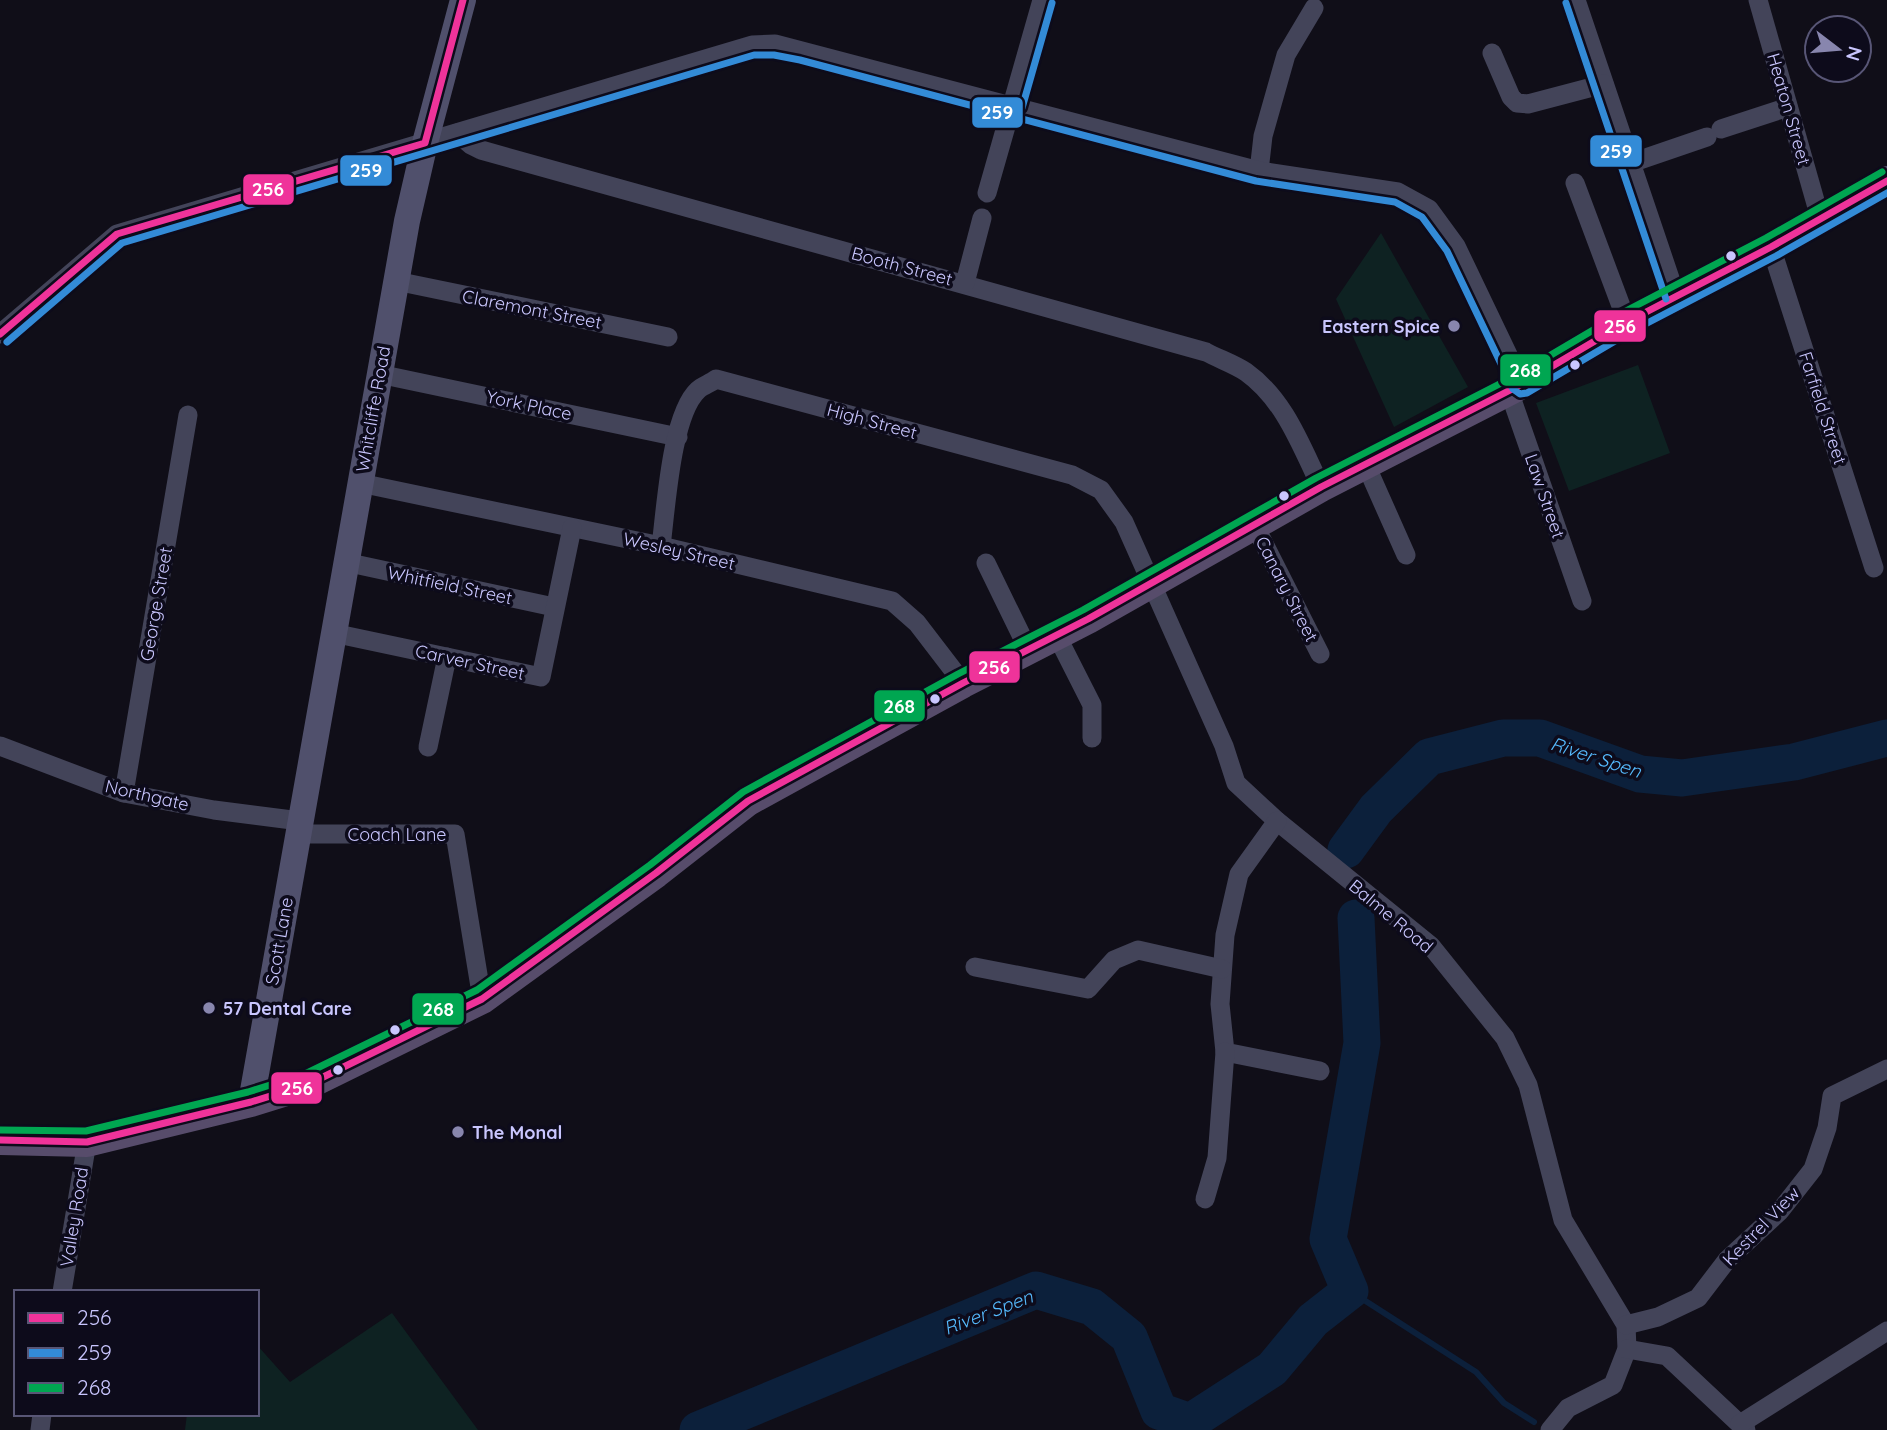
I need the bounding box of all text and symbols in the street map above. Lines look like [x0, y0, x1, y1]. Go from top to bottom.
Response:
north arrow [1803, 14, 1873, 84]
text: N [1841, 44, 1868, 64]
street label: Heaton Street [1762, 50, 1816, 168]
line badge: 259 [971, 96, 1024, 129]
text: 259 [981, 100, 1013, 124]
line badge: 259 [1589, 134, 1643, 168]
text: 259 [1600, 139, 1632, 163]
line badge: 259 [339, 154, 393, 187]
text: 259 [350, 158, 382, 182]
line badge: 256 [242, 173, 295, 206]
text: 256 [252, 177, 284, 201]
street label: Booth Street [849, 241, 955, 291]
unlabelled marker [1724, 249, 1738, 263]
street label: Claremont Street [460, 284, 604, 334]
line badge: 256 [1593, 309, 1647, 343]
text: 256 [1604, 314, 1636, 338]
place label: Eastern Spice [1322, 315, 1440, 338]
marker: Eastern Spice [1446, 318, 1462, 334]
street label: Whitcliffe Road [351, 344, 395, 474]
street label: Farfield Street [1794, 349, 1852, 467]
line badge: 268 [1499, 353, 1552, 387]
text: 268 [1509, 358, 1541, 382]
unlabelled marker [1568, 358, 1582, 372]
street label: York Place [484, 385, 574, 425]
street label: High Street [824, 398, 920, 444]
street label: Law Street [1520, 451, 1570, 541]
unlabelled marker [1277, 489, 1291, 503]
street label: Wesley Street [621, 527, 737, 575]
street label: Canary Street [1251, 532, 1323, 646]
street label: George Street [135, 545, 177, 663]
street label: Whitfield Street [385, 561, 515, 609]
street label: Carver Street [413, 639, 527, 685]
line badge: 256 [968, 650, 1021, 684]
text: 256 [978, 655, 1010, 679]
line badge: 268 [873, 689, 926, 723]
unlabelled marker [928, 692, 942, 706]
text: 268 [883, 694, 915, 718]
water label: River Spen [1548, 731, 1645, 783]
street label: Northgate [103, 774, 191, 816]
street label: Coach Lane [347, 823, 447, 846]
street label: Balme Road [1344, 874, 1438, 958]
street label: Scott Lane [260, 895, 298, 987]
line badge: 268 [411, 992, 465, 1026]
place label: 57 Dental Care [223, 997, 352, 1020]
text: 268 [422, 997, 454, 1021]
marker: 57 Dental Care [201, 1000, 217, 1016]
unlabelled marker [388, 1023, 402, 1037]
unlabelled marker [331, 1063, 345, 1077]
line badge: 256 [270, 1071, 323, 1105]
text: 256 [281, 1076, 313, 1100]
place label: The Monal [472, 1121, 562, 1144]
marker: The Monal [450, 1124, 466, 1140]
street label: Valley Road [55, 1166, 93, 1268]
street label: Kestrel View [1717, 1181, 1805, 1271]
water label: River Spen [940, 1284, 1037, 1340]
legend [14, 1290, 259, 1416]
text: 256 [77, 1304, 111, 1330]
text: 259 [77, 1339, 112, 1365]
text: 268 [77, 1374, 111, 1400]

